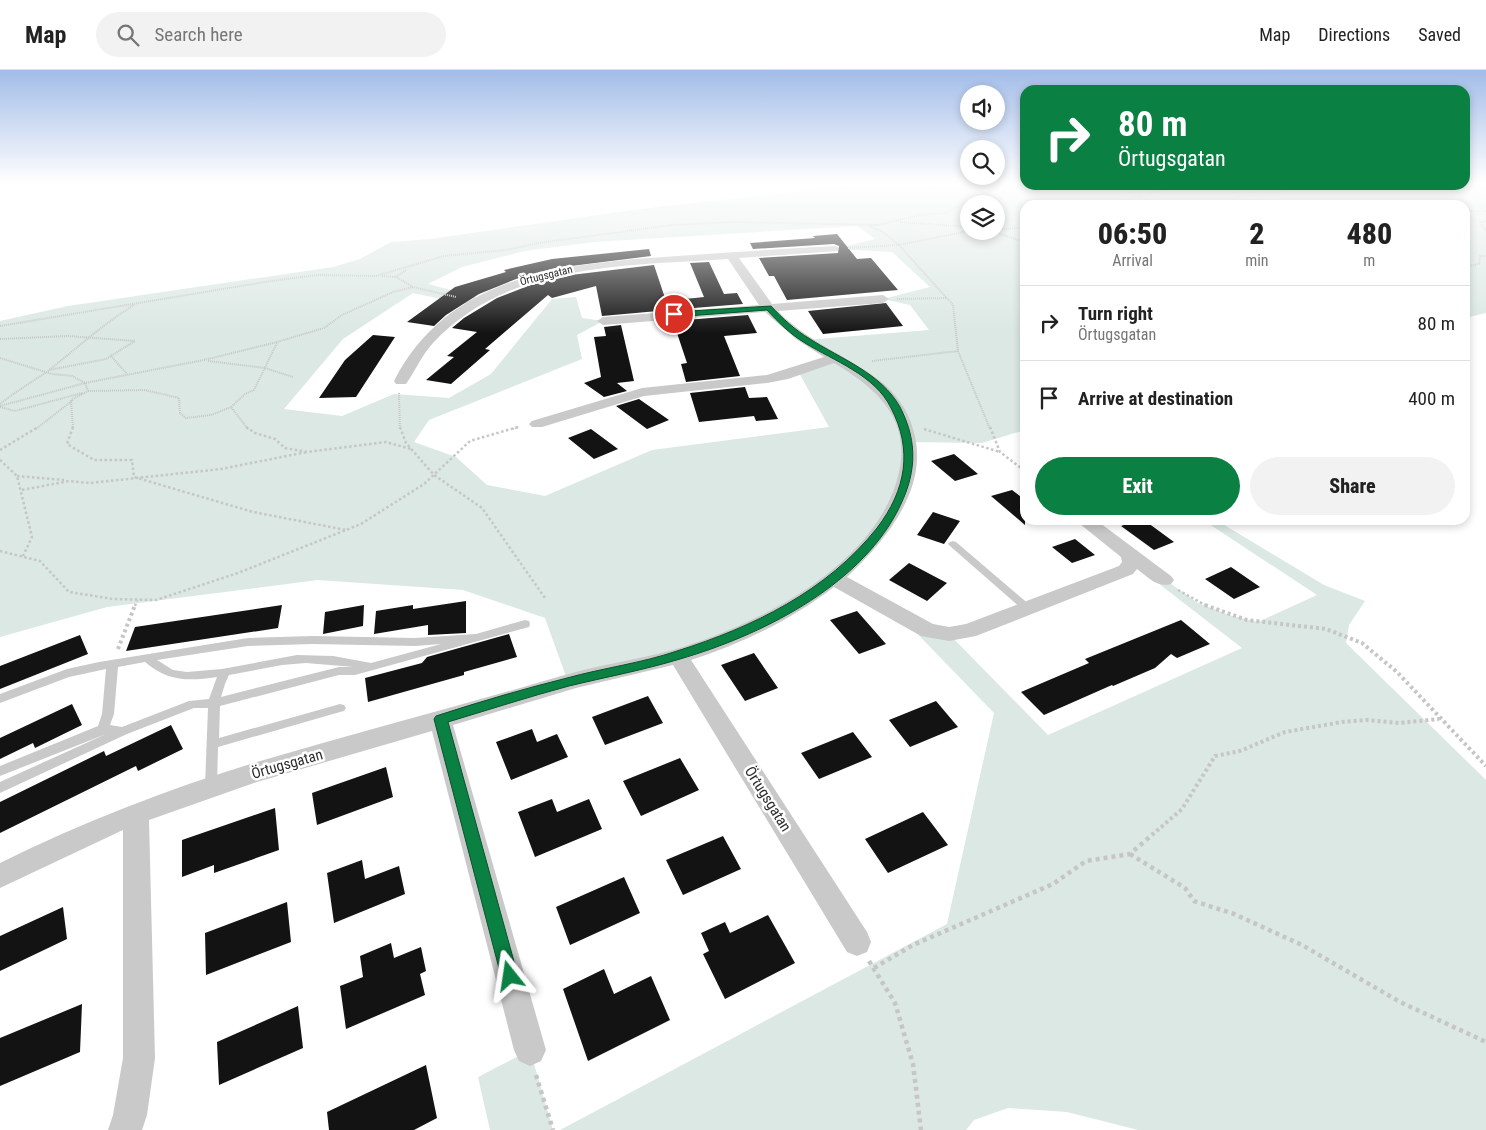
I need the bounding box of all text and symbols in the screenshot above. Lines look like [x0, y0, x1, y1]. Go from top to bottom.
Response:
search box [96, 12, 446, 57]
text: Map [25, 21, 66, 49]
icon: search [114, 21, 142, 49]
text: Search here [154, 23, 243, 46]
text: Map [1259, 24, 1290, 45]
text: Directions [1318, 24, 1390, 45]
text: Saved [1418, 24, 1461, 45]
map controls [960, 85, 1005, 240]
button: sound [960, 85, 1005, 130]
text: 80 m [1118, 104, 1187, 145]
icon: right [1035, 105, 1100, 170]
button: search [960, 140, 1005, 185]
text: Örtugsgatan [1118, 146, 1226, 171]
button: layers [960, 195, 1005, 240]
text: 06:50 [1098, 216, 1167, 251]
text: 2 [1249, 216, 1264, 251]
text: 480 [1346, 216, 1392, 251]
text: Arrival [1112, 251, 1153, 270]
text: min [1245, 251, 1269, 270]
text: m [1363, 251, 1375, 270]
street label: Örtugsgatan [518, 263, 574, 288]
pin [653, 293, 695, 335]
icon: arrive [660, 300, 688, 328]
text: Turn right [1078, 302, 1153, 325]
icon: right [1035, 309, 1063, 337]
text: 80 m [1418, 312, 1455, 335]
text: Örtugsgatan [1078, 325, 1156, 344]
icon: arrive [1035, 384, 1063, 412]
text: Arrive at destination [1078, 387, 1233, 410]
text: 400 m [1408, 387, 1455, 410]
button: Exit [1035, 457, 1240, 515]
button: Share [1250, 457, 1455, 515]
street label: Örtugsgatan [249, 745, 325, 783]
street label: Örtugsgatan [741, 763, 795, 835]
position arrow [483, 949, 535, 1001]

